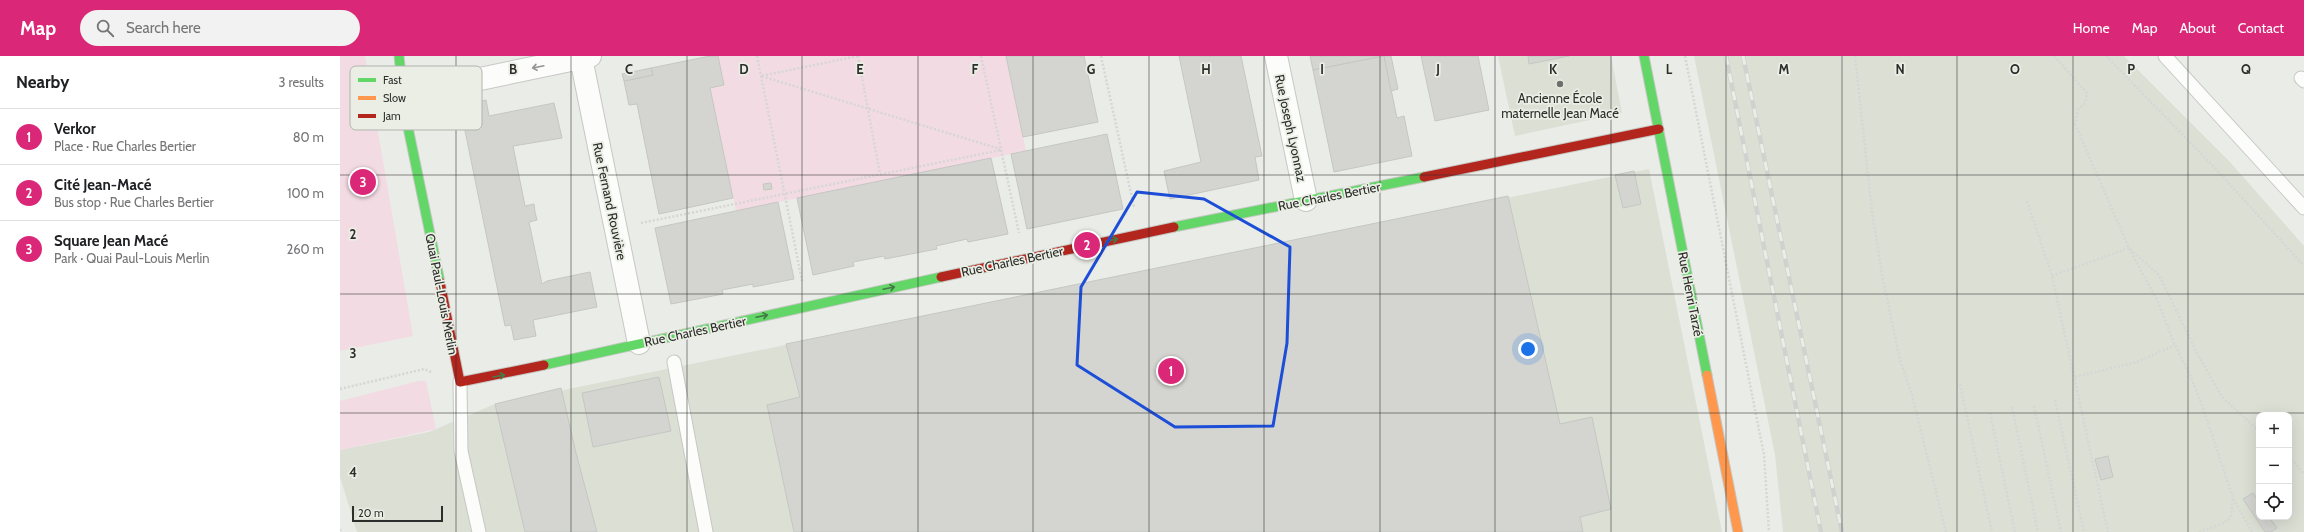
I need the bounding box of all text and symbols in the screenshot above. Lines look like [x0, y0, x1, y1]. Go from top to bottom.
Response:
search box [80, 10, 360, 46]
text: Map [20, 17, 56, 40]
icon: search [94, 17, 116, 39]
text: Search here [126, 19, 201, 37]
text: Home [2073, 19, 2110, 37]
text: Map [2132, 19, 2157, 37]
text: About [2179, 19, 2216, 37]
text: Contact [2238, 19, 2284, 37]
text: B [509, 61, 517, 77]
text: C [625, 61, 633, 77]
text: D [739, 61, 749, 77]
text: E [856, 61, 864, 77]
text: F [972, 61, 979, 77]
text: G [1087, 61, 1096, 77]
text: H [1201, 61, 1211, 77]
text: I [1320, 61, 1324, 77]
text: J [1435, 61, 1440, 77]
text: K [1549, 61, 1558, 77]
text: L [1666, 61, 1673, 77]
text: M [1779, 61, 1790, 77]
text: N [1895, 61, 1905, 77]
text: O [2010, 61, 2020, 77]
text: P [2127, 61, 2135, 77]
text: Q [2241, 61, 2251, 77]
one-way arrow [532, 63, 545, 71]
legend [350, 66, 482, 130]
text: Nearby [16, 72, 69, 92]
text: Fast [383, 73, 402, 87]
street label: Rue Joseph Lyonnaz [1272, 73, 1310, 183]
text: 3 results [278, 74, 324, 90]
marker: Ancienne École maternelle Jean Macé [1555, 79, 1565, 89]
place label: Ancienne École maternelle Jean Macé [1501, 89, 1619, 121]
text: Slow [383, 91, 406, 105]
text: Jam [382, 109, 401, 123]
text: Verkor [54, 120, 96, 138]
text: 1 [27, 129, 31, 145]
text: 80 m [293, 129, 324, 145]
text: Place · Rue Charles Bertier [54, 138, 196, 154]
street label: Rue Fernand Rouvière [590, 141, 630, 262]
pin: 3 [350, 167, 376, 197]
text: Cité Jean-Macé [54, 176, 151, 194]
street label: Rue Charles Bertier [1276, 178, 1382, 214]
text: 2 [26, 185, 32, 201]
text: 100 m [287, 185, 324, 201]
text: Bus stop · Rue Charles Bertier [54, 194, 214, 210]
text: 2 [350, 226, 357, 242]
pin: 2 [1074, 230, 1100, 260]
text: Square Jean Macé [54, 232, 168, 250]
street label: Quai Paul-Louis Merlin [422, 232, 462, 356]
one-way arrow [1105, 236, 1118, 244]
text: 3 [25, 241, 33, 257]
text: 260 m [286, 241, 324, 257]
street label: Rue Charles Bertier [960, 242, 1065, 280]
text: Park · Quai Paul-Louis Merlin [54, 250, 210, 266]
street label: Rue Henri Tarzé [1675, 250, 1707, 338]
one-way arrow [882, 284, 895, 292]
street label: Rue Charles Bertier [643, 312, 748, 350]
one-way arrow [755, 312, 768, 320]
your location [1518, 339, 1538, 359]
text: 3 [349, 345, 357, 361]
pin: 1 [1158, 356, 1184, 386]
one-way arrow [492, 371, 505, 379]
map controls [2256, 412, 2292, 520]
button: + [2256, 412, 2292, 448]
button: − [2256, 448, 2292, 484]
text: 4 [349, 464, 357, 480]
button: locate [2256, 484, 2292, 520]
scale bar [352, 504, 443, 523]
text: 20 m [358, 506, 384, 520]

